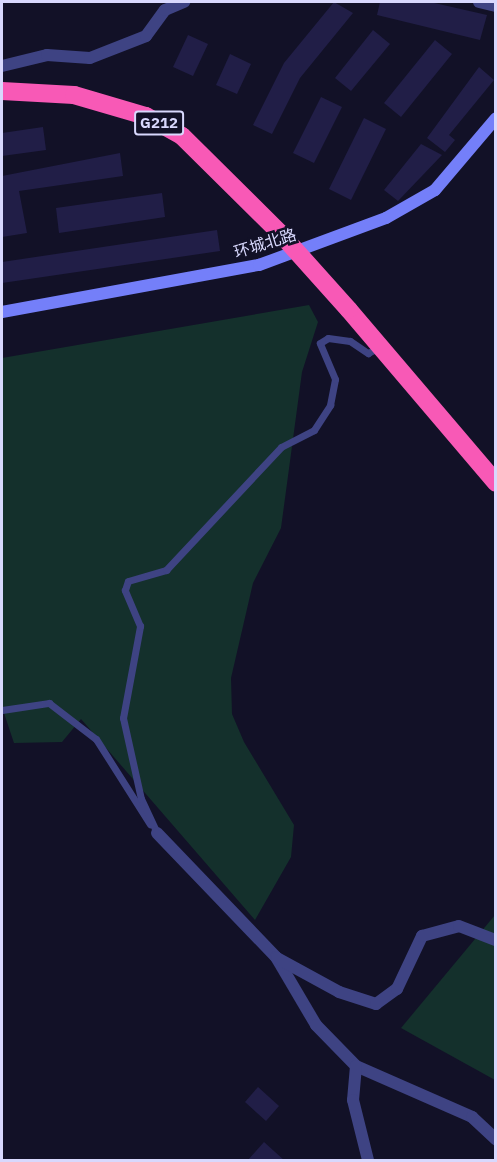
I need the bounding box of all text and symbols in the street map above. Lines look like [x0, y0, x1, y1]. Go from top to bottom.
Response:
road number: G212 [134, 111, 184, 135]
street label: 环城北路 [232, 224, 298, 262]

